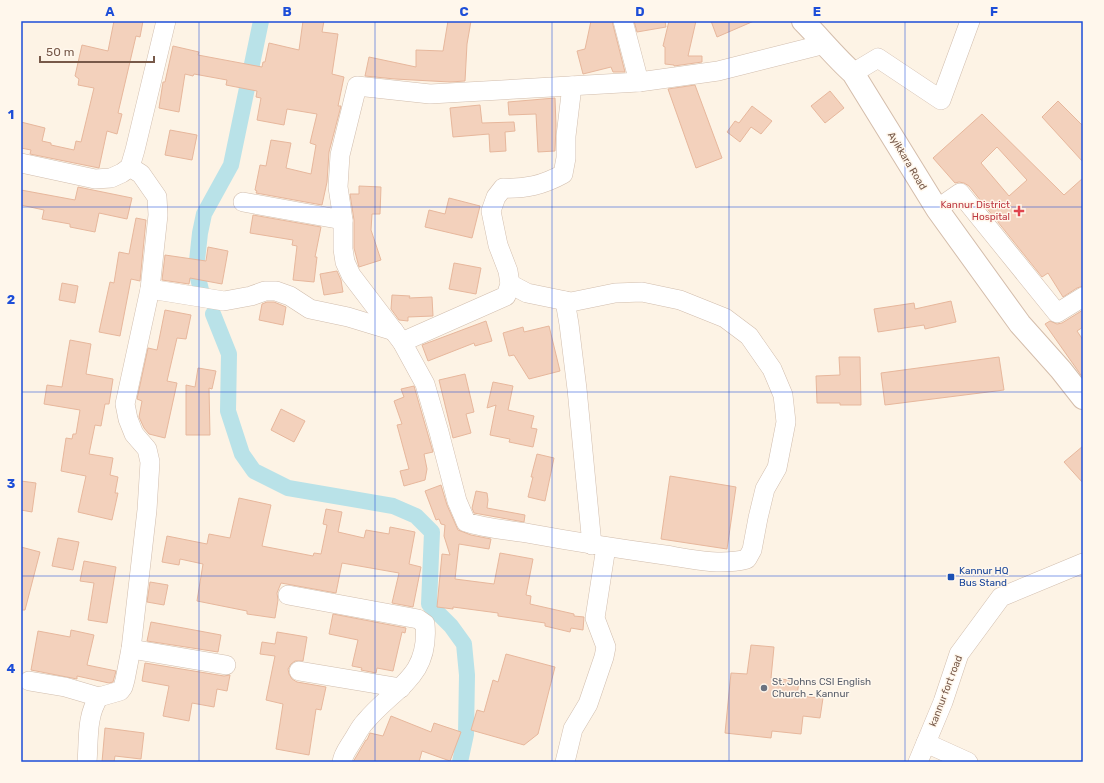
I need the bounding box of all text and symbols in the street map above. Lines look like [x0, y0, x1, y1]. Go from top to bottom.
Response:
text: A [105, 4, 115, 19]
text: B [282, 4, 292, 19]
text: C [459, 4, 469, 19]
text: D [635, 4, 645, 19]
text: E [813, 4, 821, 19]
text: F [990, 4, 998, 19]
scale bar [40, 38, 154, 64]
text: 50 m [46, 45, 74, 59]
text: 1 [8, 107, 14, 122]
street label: Ayikkara Road [885, 130, 929, 192]
place label: Kannur District Hospital [940, 199, 1010, 223]
marker: Kannur District Hospital [1013, 205, 1025, 217]
text: 2 [7, 292, 15, 307]
text: 3 [7, 476, 16, 491]
place label: Kannur HQ Bus Stand [959, 565, 1009, 589]
marker: Kannur HQ Bus Stand [946, 572, 956, 582]
street label: kannur fort road [927, 654, 965, 728]
text: 4 [7, 661, 16, 676]
place label: St. Johns CSI English Church - Kannur [772, 676, 871, 700]
marker: St. Johns CSI English Church - Kannur [759, 683, 769, 693]

